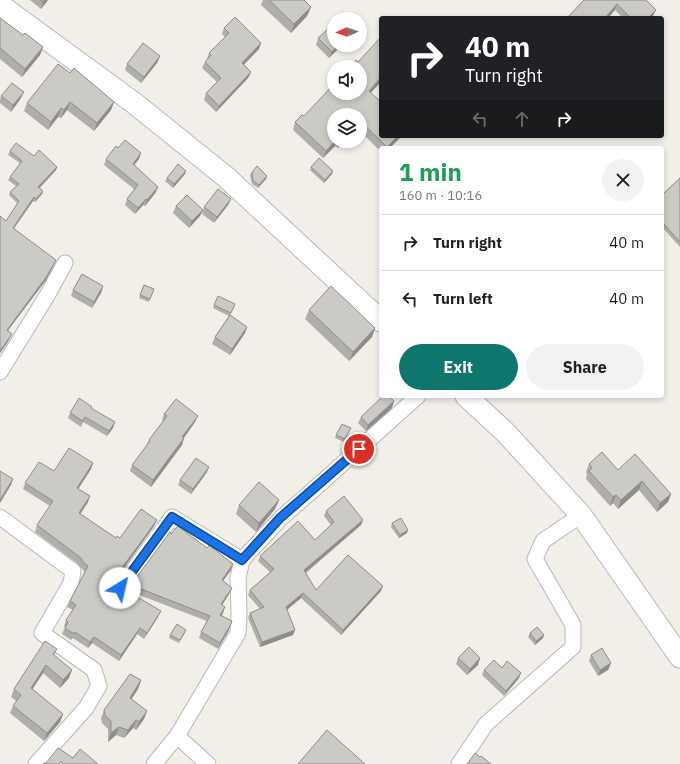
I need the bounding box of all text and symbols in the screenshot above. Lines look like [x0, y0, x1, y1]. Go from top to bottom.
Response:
north arrow [327, 12, 367, 52]
map controls [327, 12, 367, 148]
text: 40 m [465, 28, 530, 65]
icon: right [399, 32, 451, 84]
button: sound [327, 60, 367, 100]
text: Turn right [465, 64, 543, 87]
button: layers [327, 108, 367, 148]
icon: left [469, 108, 491, 130]
icon: ahead [511, 108, 533, 130]
icon: right [553, 108, 575, 130]
text: 1 min [399, 156, 462, 188]
button: close [602, 159, 644, 201]
text: 160 m · 10:16 [399, 187, 482, 204]
icon: right [399, 232, 421, 254]
text: Turn right [433, 233, 502, 252]
text: 40 m [609, 233, 644, 252]
icon: left [399, 288, 421, 310]
text: Turn left [433, 289, 493, 308]
text: 40 m [609, 289, 644, 308]
button: Exit [399, 344, 518, 390]
button: Share [526, 344, 644, 390]
pin [342, 432, 376, 466]
icon: arrive [348, 438, 370, 460]
position arrow [99, 567, 141, 609]

